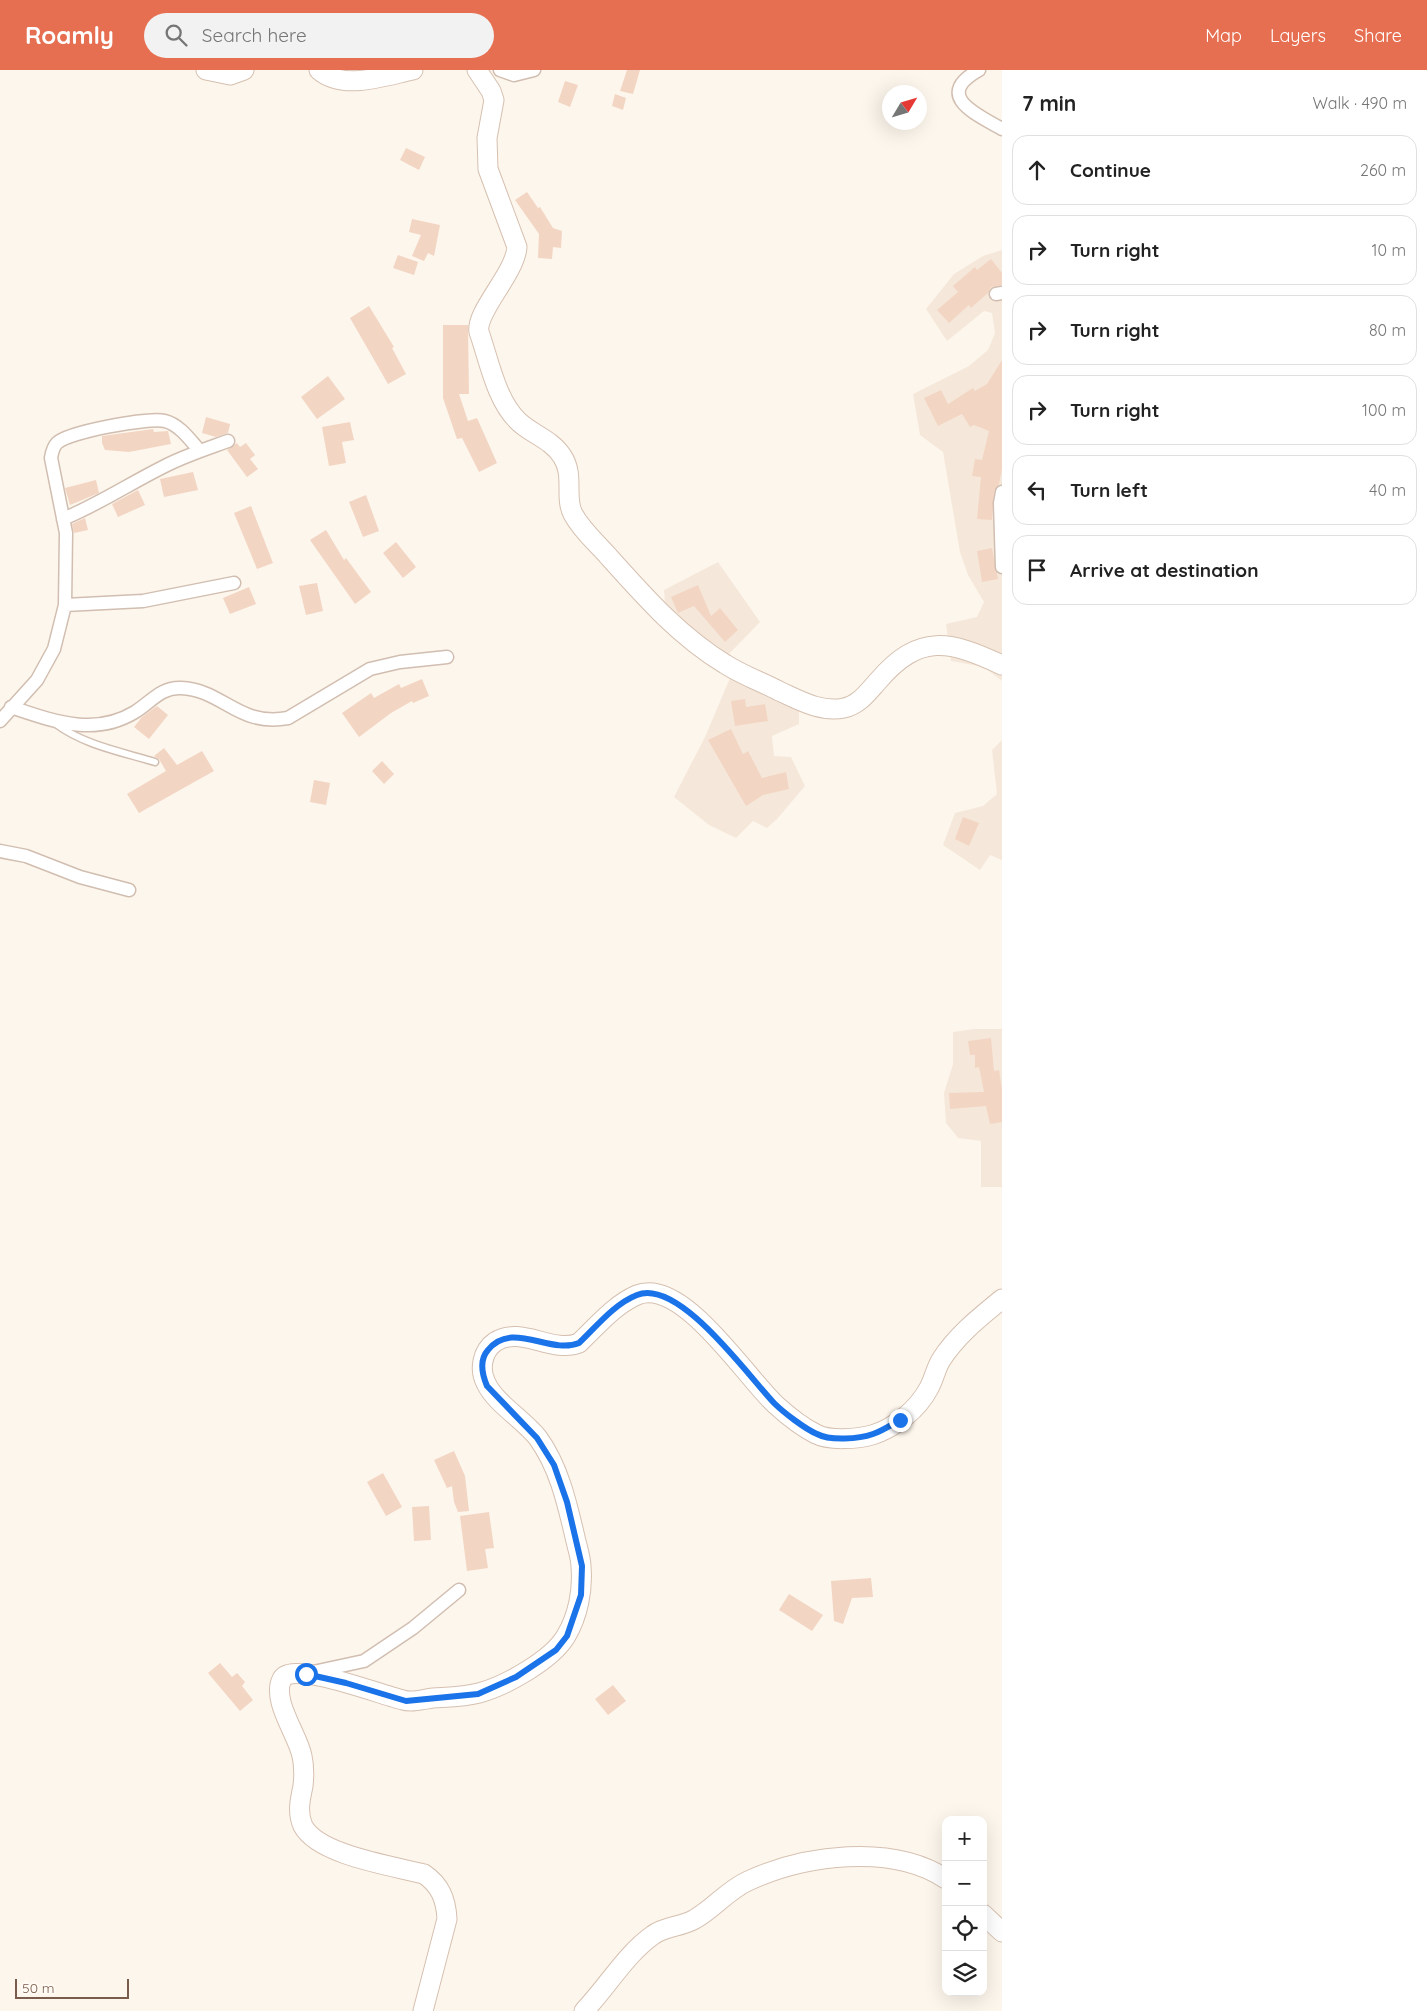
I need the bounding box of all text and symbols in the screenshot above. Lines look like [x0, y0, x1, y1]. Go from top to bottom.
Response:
search box [144, 13, 494, 58]
text: Roamly [25, 20, 114, 50]
icon: search [162, 21, 190, 49]
text: Search here [202, 23, 307, 47]
text: Map [1205, 24, 1242, 47]
text: Layers [1270, 24, 1326, 47]
text: Share [1354, 24, 1402, 47]
north arrow [882, 85, 927, 130]
text: 7 min [1022, 90, 1076, 116]
text: Walk · 490 m [1312, 93, 1407, 113]
icon: ahead [1023, 156, 1051, 184]
text: Continue [1070, 158, 1151, 182]
text: 260 m [1360, 160, 1406, 180]
icon: right [1023, 236, 1051, 264]
text: Turn right [1070, 238, 1159, 262]
text: 10 m [1372, 240, 1406, 260]
icon: right [1023, 316, 1051, 344]
text: Turn right [1070, 318, 1159, 342]
text: 80 m [1369, 320, 1406, 340]
icon: right [1023, 396, 1051, 424]
text: Turn right [1070, 398, 1159, 422]
text: 100 m [1362, 400, 1406, 420]
icon: left [1023, 476, 1051, 504]
text: Turn left [1070, 478, 1148, 502]
text: 40 m [1369, 480, 1406, 500]
icon: arrive [1023, 556, 1051, 584]
text: Arrive at destination [1070, 558, 1259, 582]
route end [889, 1409, 912, 1432]
route start [295, 1663, 318, 1686]
map controls [942, 1816, 987, 1996]
button: + [942, 1816, 987, 1861]
button: − [942, 1861, 987, 1906]
button: locate [942, 1906, 987, 1951]
button: layers [942, 1951, 987, 1996]
scale bar [15, 1976, 129, 1999]
text: 50 m [22, 1979, 55, 1997]

